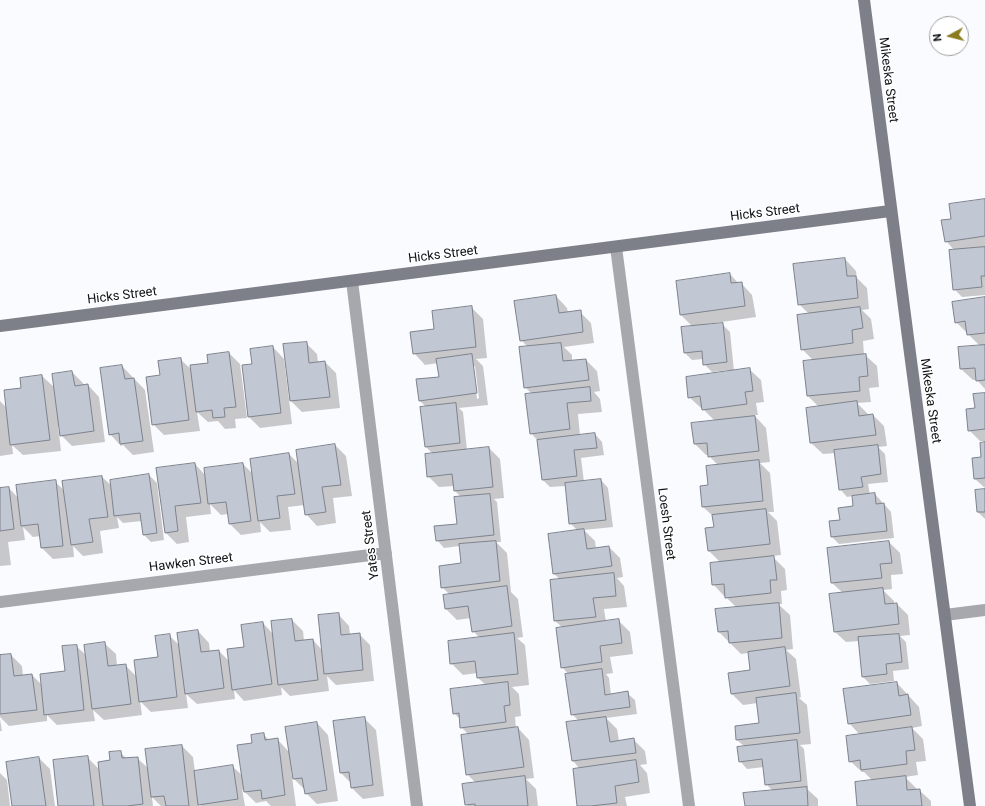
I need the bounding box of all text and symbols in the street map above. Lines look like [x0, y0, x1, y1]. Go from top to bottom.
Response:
north arrow [929, 16, 969, 56]
text: N [931, 33, 945, 42]
street label: Mikeska Street [875, 36, 901, 124]
street label: Hicks Street [729, 201, 801, 225]
street label: Hicks Street [407, 243, 479, 267]
street label: Hicks Street [86, 284, 158, 308]
street label: Mikeska Street [916, 357, 944, 445]
street label: Loesh Street [654, 487, 678, 561]
street label: Yates Street [359, 509, 383, 581]
street label: Hawken Street [148, 550, 234, 576]

